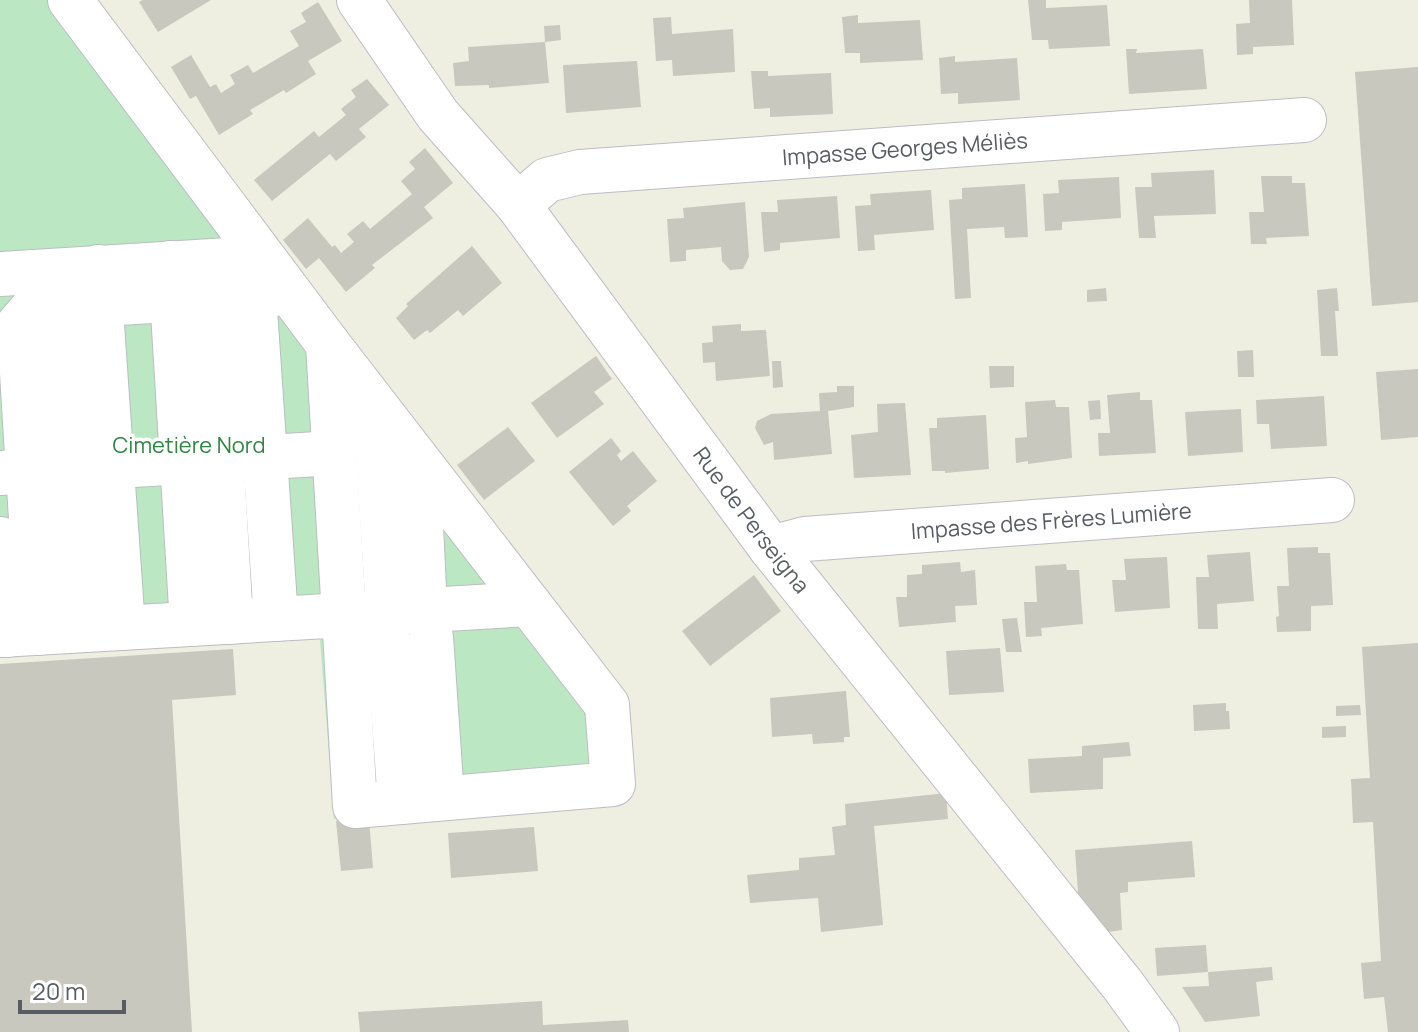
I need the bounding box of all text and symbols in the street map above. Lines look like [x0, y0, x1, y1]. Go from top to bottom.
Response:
street label: Impasse Georges Méliès [781, 125, 1029, 172]
park label: Cimetière Nord [113, 430, 265, 460]
street label: Rue de Perseigna [686, 441, 816, 599]
street label: Impasse des Frères Lumière [910, 495, 1193, 546]
scale bar [20, 964, 124, 1014]
text: 20 m [32, 974, 85, 1007]

